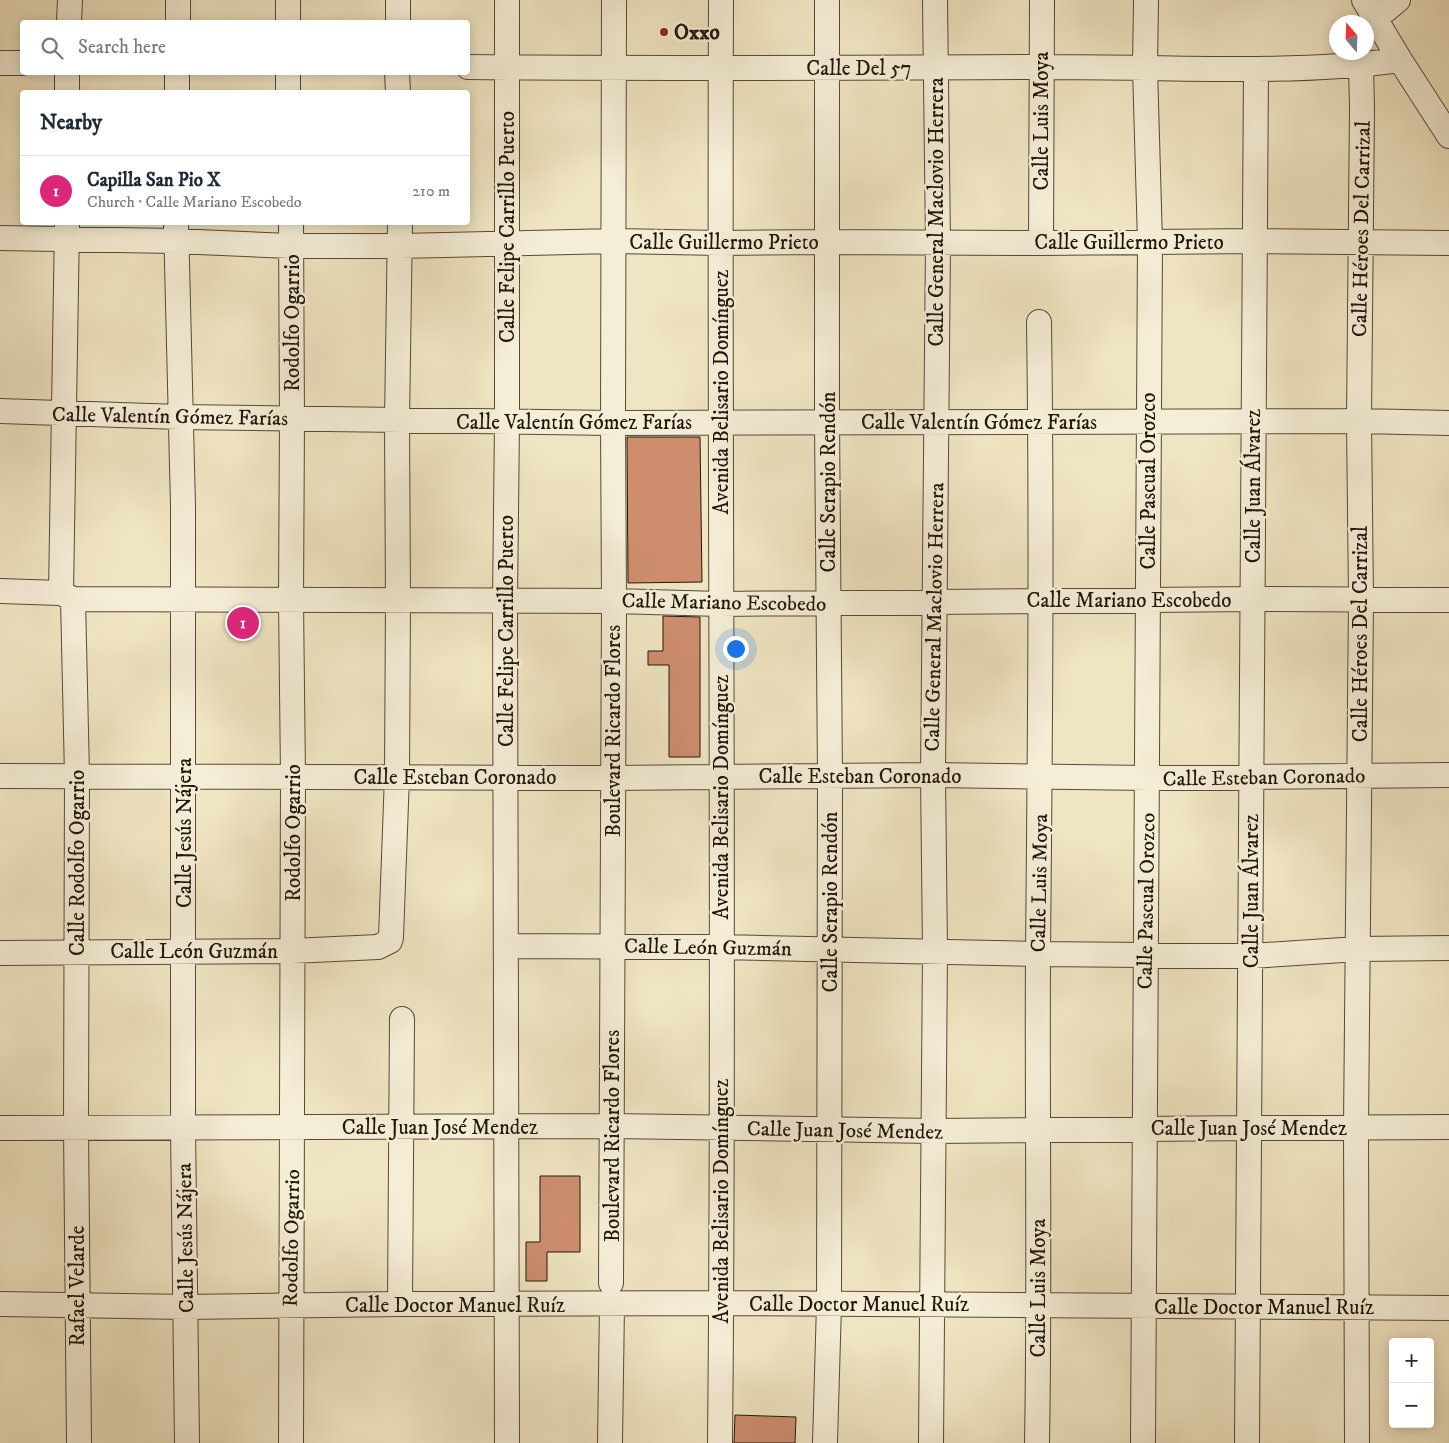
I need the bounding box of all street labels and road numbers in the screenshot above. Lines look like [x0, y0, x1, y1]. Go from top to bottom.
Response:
street label: Calle Luis Moya [1029, 52, 1055, 190]
street label: Calle Del 57 [806, 56, 912, 82]
street label: Calle General Maclovio Herrera [924, 77, 950, 347]
street label: Calle Felipe Carrillo Puerto [495, 111, 521, 343]
street label: Calle Héroes Del Carrizal [1347, 120, 1377, 337]
street label: Calle Guillermo Prieto [629, 230, 819, 256]
street label: Calle Guillermo Prieto [1034, 230, 1224, 256]
street label: Rodolfo Ogarrio [280, 254, 306, 392]
street label: Avenida Belisario Domínguez [709, 270, 735, 514]
street label: Calle Serapio Rendón [816, 392, 842, 572]
street label: Calle Pascual Orozco [1136, 393, 1162, 569]
street label: Calle Valentín Gómez Farías [52, 402, 288, 432]
street label: Calle Juan Álvarez [1239, 409, 1267, 563]
street label: Calle Valentín Gómez Farías [456, 410, 692, 436]
street label: Calle Valentín Gómez Farías [861, 410, 1097, 436]
street label: Calle General Maclovio Herrera [920, 482, 950, 752]
street label: Calle Felipe Carrillo Puerto [494, 515, 520, 747]
street label: Calle Héroes Del Carrizal [1348, 525, 1374, 742]
street label: Calle Mariano Escobedo [621, 588, 827, 618]
street label: Calle Mariano Escobedo [1027, 588, 1231, 614]
street label: Boulevard Ricardo Flores [601, 625, 627, 837]
street label: Avenida Belisario Domínguez [709, 675, 735, 919]
street label: Calle Jesús Nájera [172, 758, 198, 908]
street label: Calle Esteban Coronado [1162, 763, 1366, 793]
street label: Rodolfo Ogarrio [281, 764, 307, 902]
street label: Calle Esteban Coronado [759, 764, 961, 790]
street label: Calle Esteban Coronado [354, 765, 556, 791]
street label: Calle Rodolfo Ogarrio [65, 770, 91, 956]
street label: Calle Serapio Rendón [818, 812, 844, 992]
street label: Calle Pascual Orozco [1132, 812, 1162, 990]
street label: Calle Luis Moya [1026, 813, 1054, 953]
street label: Calle Juan Álvarez [1237, 814, 1265, 968]
street label: Calle León Guzmán [624, 934, 792, 962]
street label: Calle León Guzmán [110, 939, 278, 965]
street label: Boulevard Ricardo Flores [600, 1030, 626, 1242]
street label: Avenida Belisario Domínguez [709, 1079, 735, 1323]
street label: Calle Juan José Mendez [342, 1115, 538, 1141]
street label: Calle Juan José Mendez [747, 1116, 943, 1146]
street label: Calle Juan José Mendez [1151, 1116, 1347, 1142]
street label: Calle Jesús Nájera [172, 1163, 200, 1313]
street label: Rodolfo Ogarrio [278, 1169, 306, 1307]
street label: Calle Luis Moya [1026, 1219, 1052, 1357]
street label: Rafael Velarde [65, 1225, 91, 1347]
street label: Calle Doctor Manuel Ruíz [749, 1292, 969, 1318]
street label: Calle Doctor Manuel Ruíz [345, 1293, 565, 1319]
street label: Calle Doctor Manuel Ruíz [1154, 1295, 1374, 1321]

